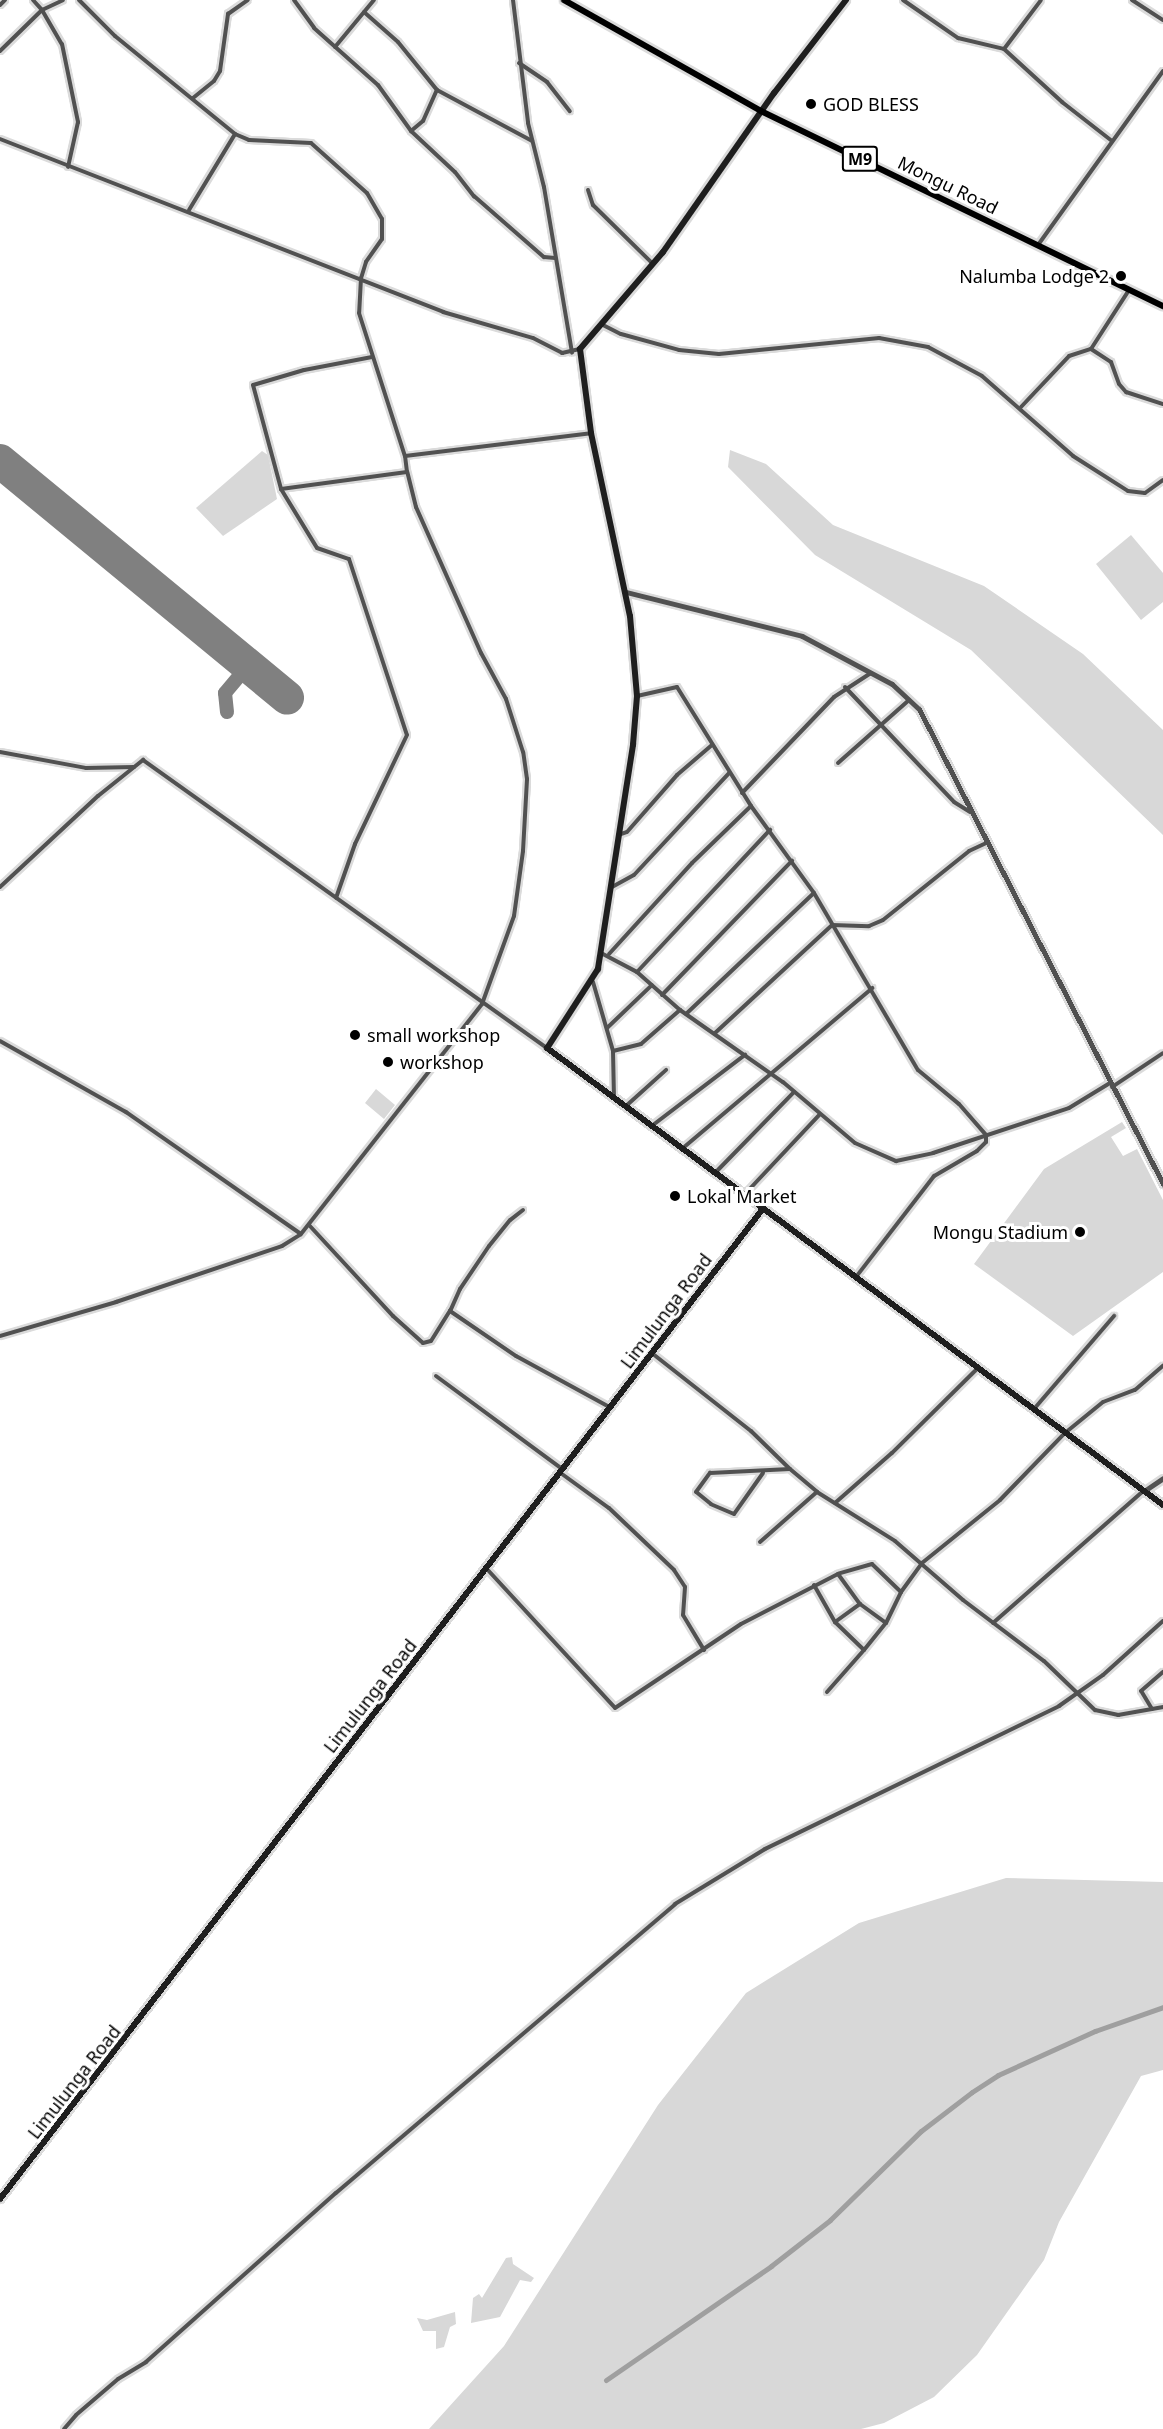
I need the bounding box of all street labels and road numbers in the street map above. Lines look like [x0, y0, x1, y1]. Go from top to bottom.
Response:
road number: M9 [840, 146, 880, 172]
street label: Mongu Road [895, 152, 1001, 218]
street label: Limulunga Road [616, 1249, 716, 1373]
street label: Limulunga Road [319, 1635, 421, 1757]
street label: Limulunga Road [23, 2021, 125, 2143]

